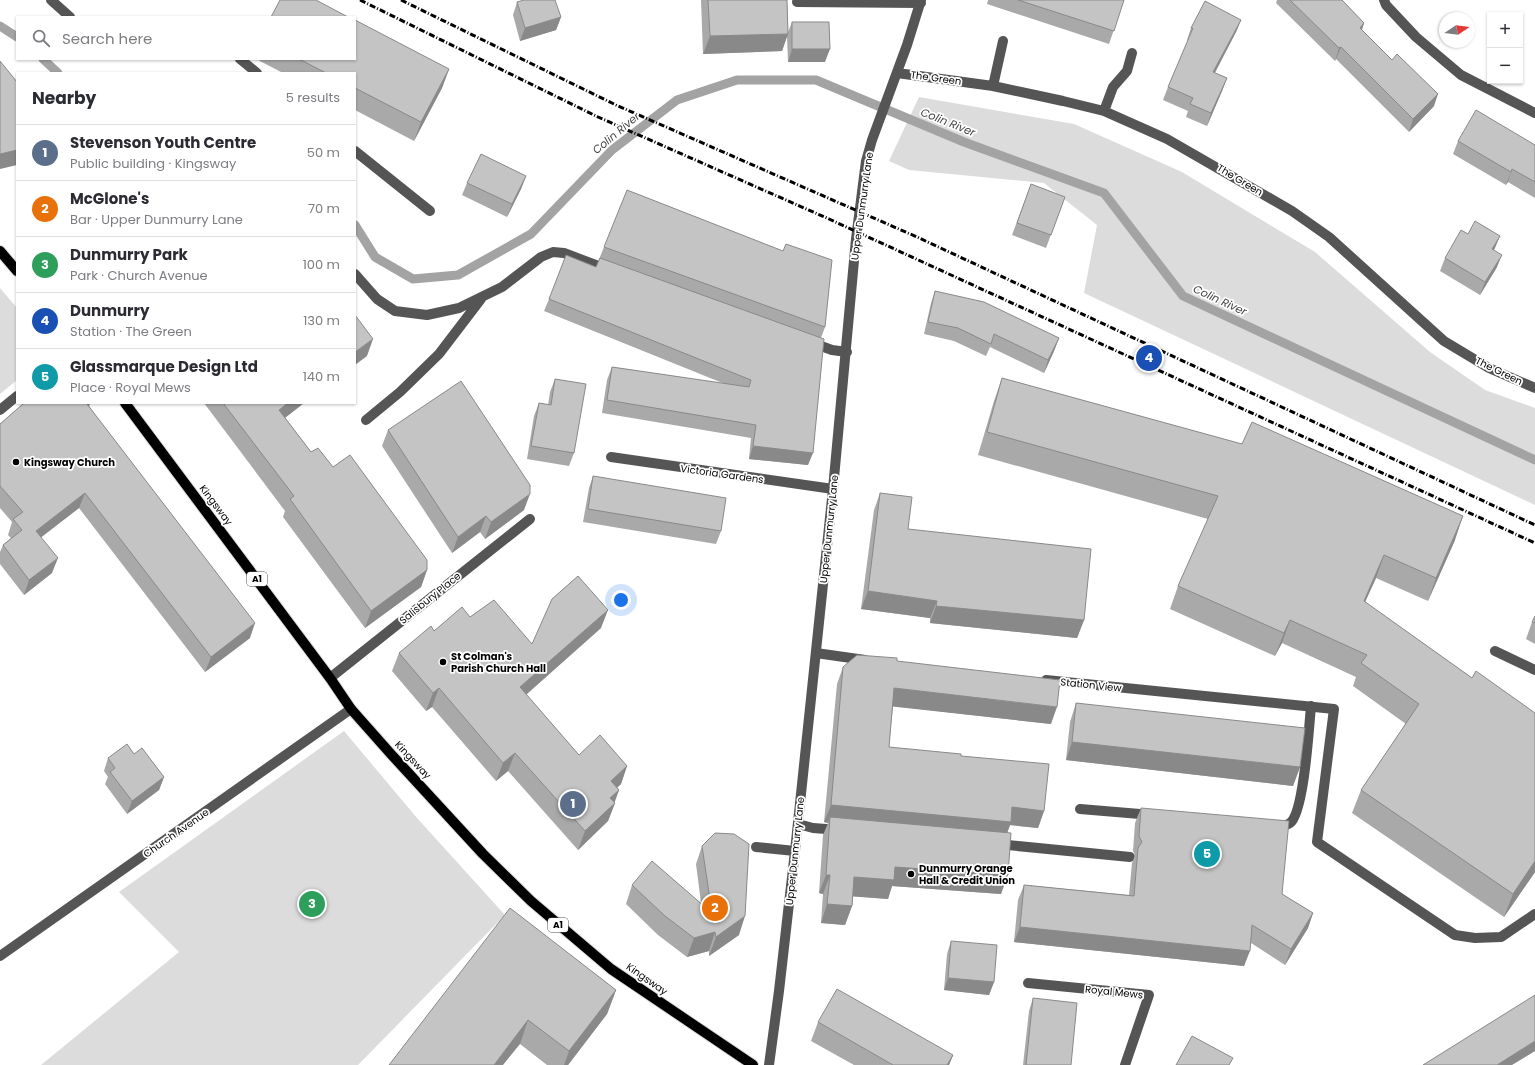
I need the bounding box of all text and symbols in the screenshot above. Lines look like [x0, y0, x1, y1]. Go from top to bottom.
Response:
north arrow [1439, 12, 1475, 48]
map controls [1487, 12, 1523, 84]
button: + [1487, 12, 1523, 48]
search box [16, 16, 356, 60]
icon: search [30, 27, 52, 49]
text: Search here [62, 28, 152, 49]
button: − [1487, 48, 1523, 84]
street label: The Green [910, 67, 962, 89]
text: Nearby [32, 86, 96, 110]
text: 5 results [286, 88, 340, 107]
water label: Colin River [918, 104, 979, 141]
water label: Colin River [589, 108, 644, 158]
text: Stevenson Youth Centre [70, 132, 256, 153]
text: 1 [43, 143, 47, 162]
text: 50 m [307, 143, 340, 162]
street label: Upper Dunmurry Lane [847, 151, 877, 261]
text: Public building · Kingsway [70, 154, 236, 173]
street label: The Green [1214, 160, 1266, 200]
text: McGlone's [70, 188, 149, 209]
text: 2 [41, 199, 49, 218]
text: 70 m [308, 199, 340, 218]
text: Bar · Upper Dunmurry Lane [70, 210, 243, 229]
text: Dunmurry Park [70, 244, 188, 265]
text: 3 [41, 255, 49, 274]
text: 100 m [303, 255, 340, 274]
text: Park · Church Avenue [70, 266, 208, 285]
water label: Colin River [1190, 281, 1250, 320]
text: Dunmurry [70, 300, 149, 321]
text: 4 [41, 311, 49, 330]
text: 130 m [303, 311, 340, 330]
text: Station · The Green [70, 322, 192, 341]
pin: 4 [1136, 343, 1162, 373]
street label: The Green [1473, 353, 1525, 389]
text: Glassmarque Design Ltd [70, 356, 258, 377]
text: 5 [41, 367, 49, 386]
text: 140 m [303, 367, 340, 386]
text: Place · Royal Mews [70, 378, 191, 397]
place label: Kingsway Church [24, 455, 115, 470]
marker: Kingsway Church [11, 457, 21, 467]
street label: Victoria Gardens [679, 461, 765, 487]
street label: Upper Dunmurry Lane [816, 474, 842, 584]
street label: Kingsway [196, 482, 236, 529]
street label: Salisbury Place [396, 568, 464, 628]
road number: A1 [247, 572, 267, 586]
your location [611, 590, 631, 610]
place label: St Colman's Parish Church Hall [451, 649, 546, 676]
marker: St Colman's Parish Church Hall [438, 657, 448, 667]
street label: Station View [1060, 674, 1123, 696]
street label: Kingsway [391, 738, 435, 783]
pin: 1 [560, 789, 586, 819]
street label: Upper Dunmurry Lane [782, 796, 808, 906]
street label: Church Avenue [140, 805, 212, 861]
pin: 5 [1194, 839, 1220, 869]
place label: Dunmurry Orange Hall & Credit Union [919, 861, 1015, 888]
marker: Dunmurry Orange Hall & Credit Union [906, 869, 916, 879]
pin: 3 [299, 889, 325, 919]
pin: 2 [702, 893, 728, 923]
road number: A1 [548, 918, 568, 932]
street label: Kingsway [623, 959, 671, 999]
street label: Royal Mews [1084, 981, 1144, 1003]

